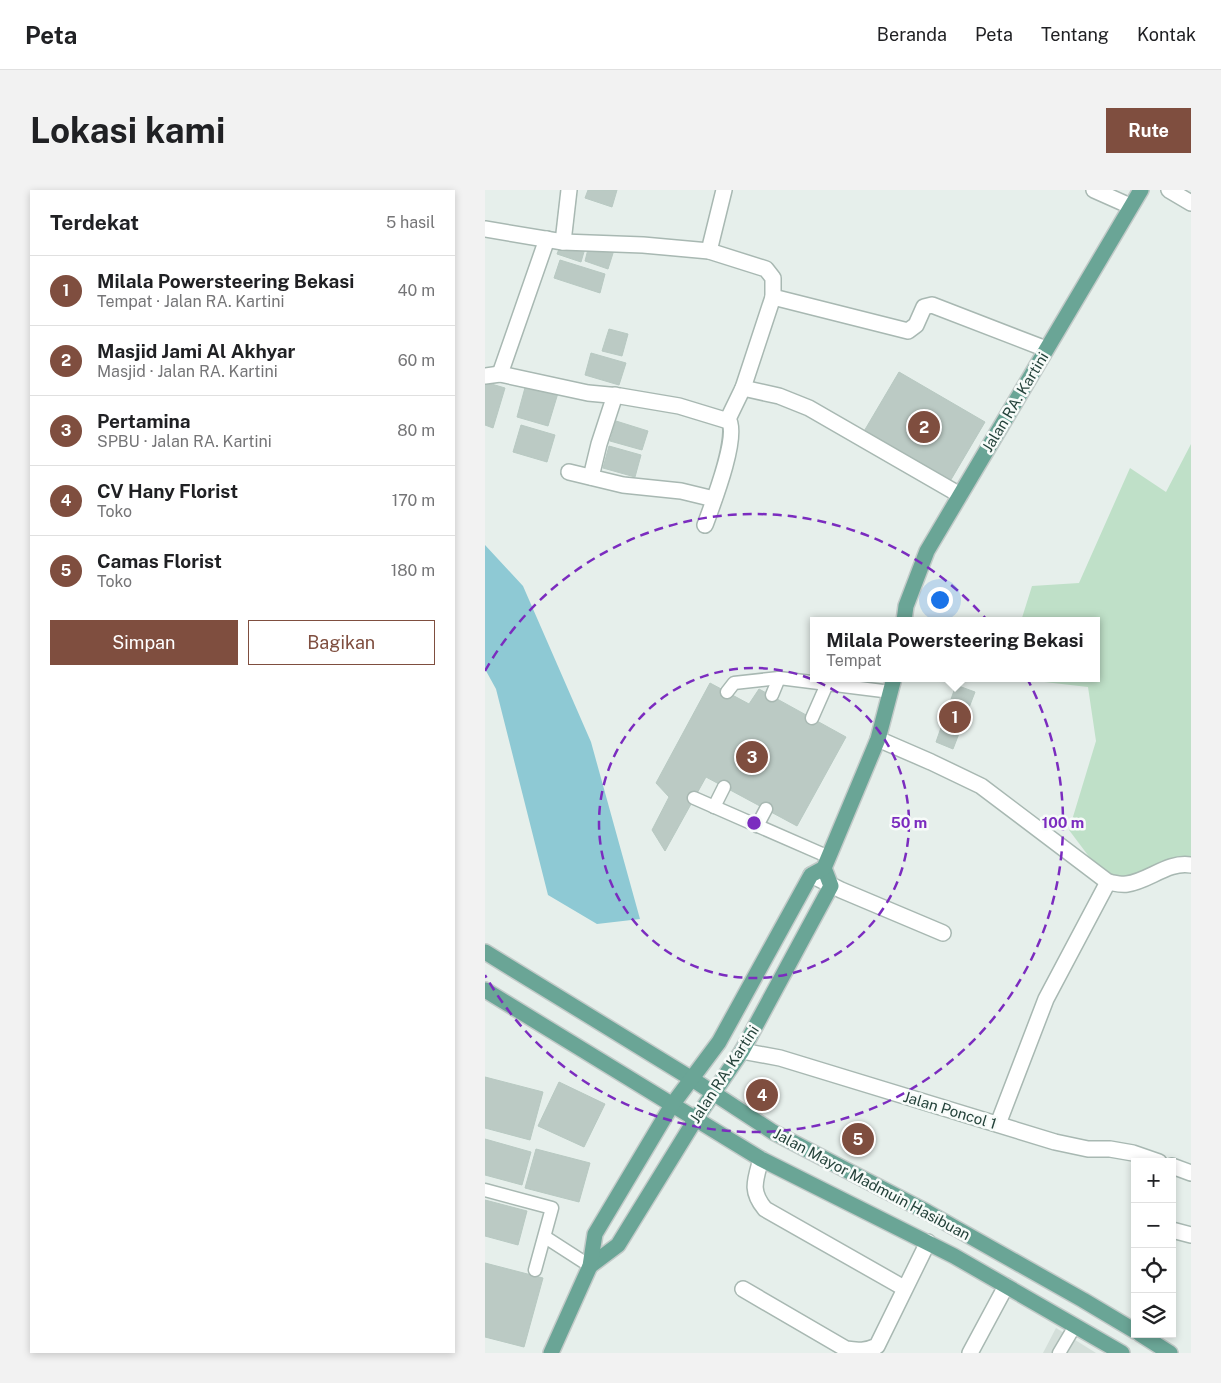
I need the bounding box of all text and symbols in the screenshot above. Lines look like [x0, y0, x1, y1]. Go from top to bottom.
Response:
text: Peta [25, 21, 77, 49]
text: Beranda [877, 24, 947, 45]
text: Peta [975, 24, 1013, 45]
text: Tentang [1041, 24, 1109, 45]
text: Kontak [1137, 24, 1196, 45]
button: Rute [1106, 108, 1191, 153]
text: Lokasi kami [30, 110, 225, 151]
text: Terdekat [50, 210, 139, 235]
text: 5 hasil [386, 213, 435, 232]
text: Milala Powersteering Bekasi [97, 270, 354, 292]
text: 1 [63, 281, 69, 300]
text: 40 m [397, 281, 435, 300]
text: Tempat · Jalan RA. Kartini [97, 292, 284, 311]
text: Masjid Jami Al Akhyar [97, 340, 295, 362]
street label: Jalan RA. Kartini [979, 349, 1051, 455]
text: 2 [61, 351, 71, 370]
text: 60 m [398, 351, 435, 370]
text: Masjid · Jalan RA. Kartini [97, 362, 278, 381]
pin: 2 [908, 408, 940, 446]
text: Pertamina [97, 410, 191, 432]
text: 3 [61, 421, 71, 440]
text: 80 m [397, 421, 435, 440]
text: SPBU · Jalan RA. Kartini [97, 432, 272, 451]
text: CV Hany Florist [97, 480, 238, 502]
text: 4 [61, 491, 71, 510]
text: 170 m [392, 491, 435, 510]
text: Toko [97, 502, 132, 521]
text: Camas Florist [97, 550, 222, 572]
text: 5 [61, 561, 71, 580]
text: 180 m [391, 561, 435, 580]
text: Toko [97, 572, 132, 591]
your location [927, 587, 953, 613]
popup [810, 617, 1100, 682]
button: Simpan [50, 620, 238, 665]
button: Bagikan [248, 620, 435, 665]
text: Milala Powersteering Bekasi [826, 629, 1084, 651]
text: Tempat [826, 651, 882, 670]
pin: 1 [939, 698, 971, 736]
pin: 3 [736, 738, 768, 776]
centre of rings [745, 814, 763, 832]
text: 50 m [891, 814, 927, 831]
text: 100 m [1042, 814, 1084, 831]
street label: Jalan RA. Kartini [686, 1022, 762, 1126]
pin: 4 [746, 1076, 778, 1114]
street label: Jalan Poncol 1 [901, 1088, 999, 1132]
pin: 5 [842, 1120, 874, 1158]
street label: Jalan Mayor Madmuin Hasibuan [771, 1125, 973, 1243]
map controls [1131, 1158, 1176, 1338]
button: + [1131, 1158, 1176, 1203]
button: − [1131, 1203, 1176, 1248]
button: locate [1131, 1248, 1176, 1293]
button: layers [1131, 1293, 1176, 1338]

